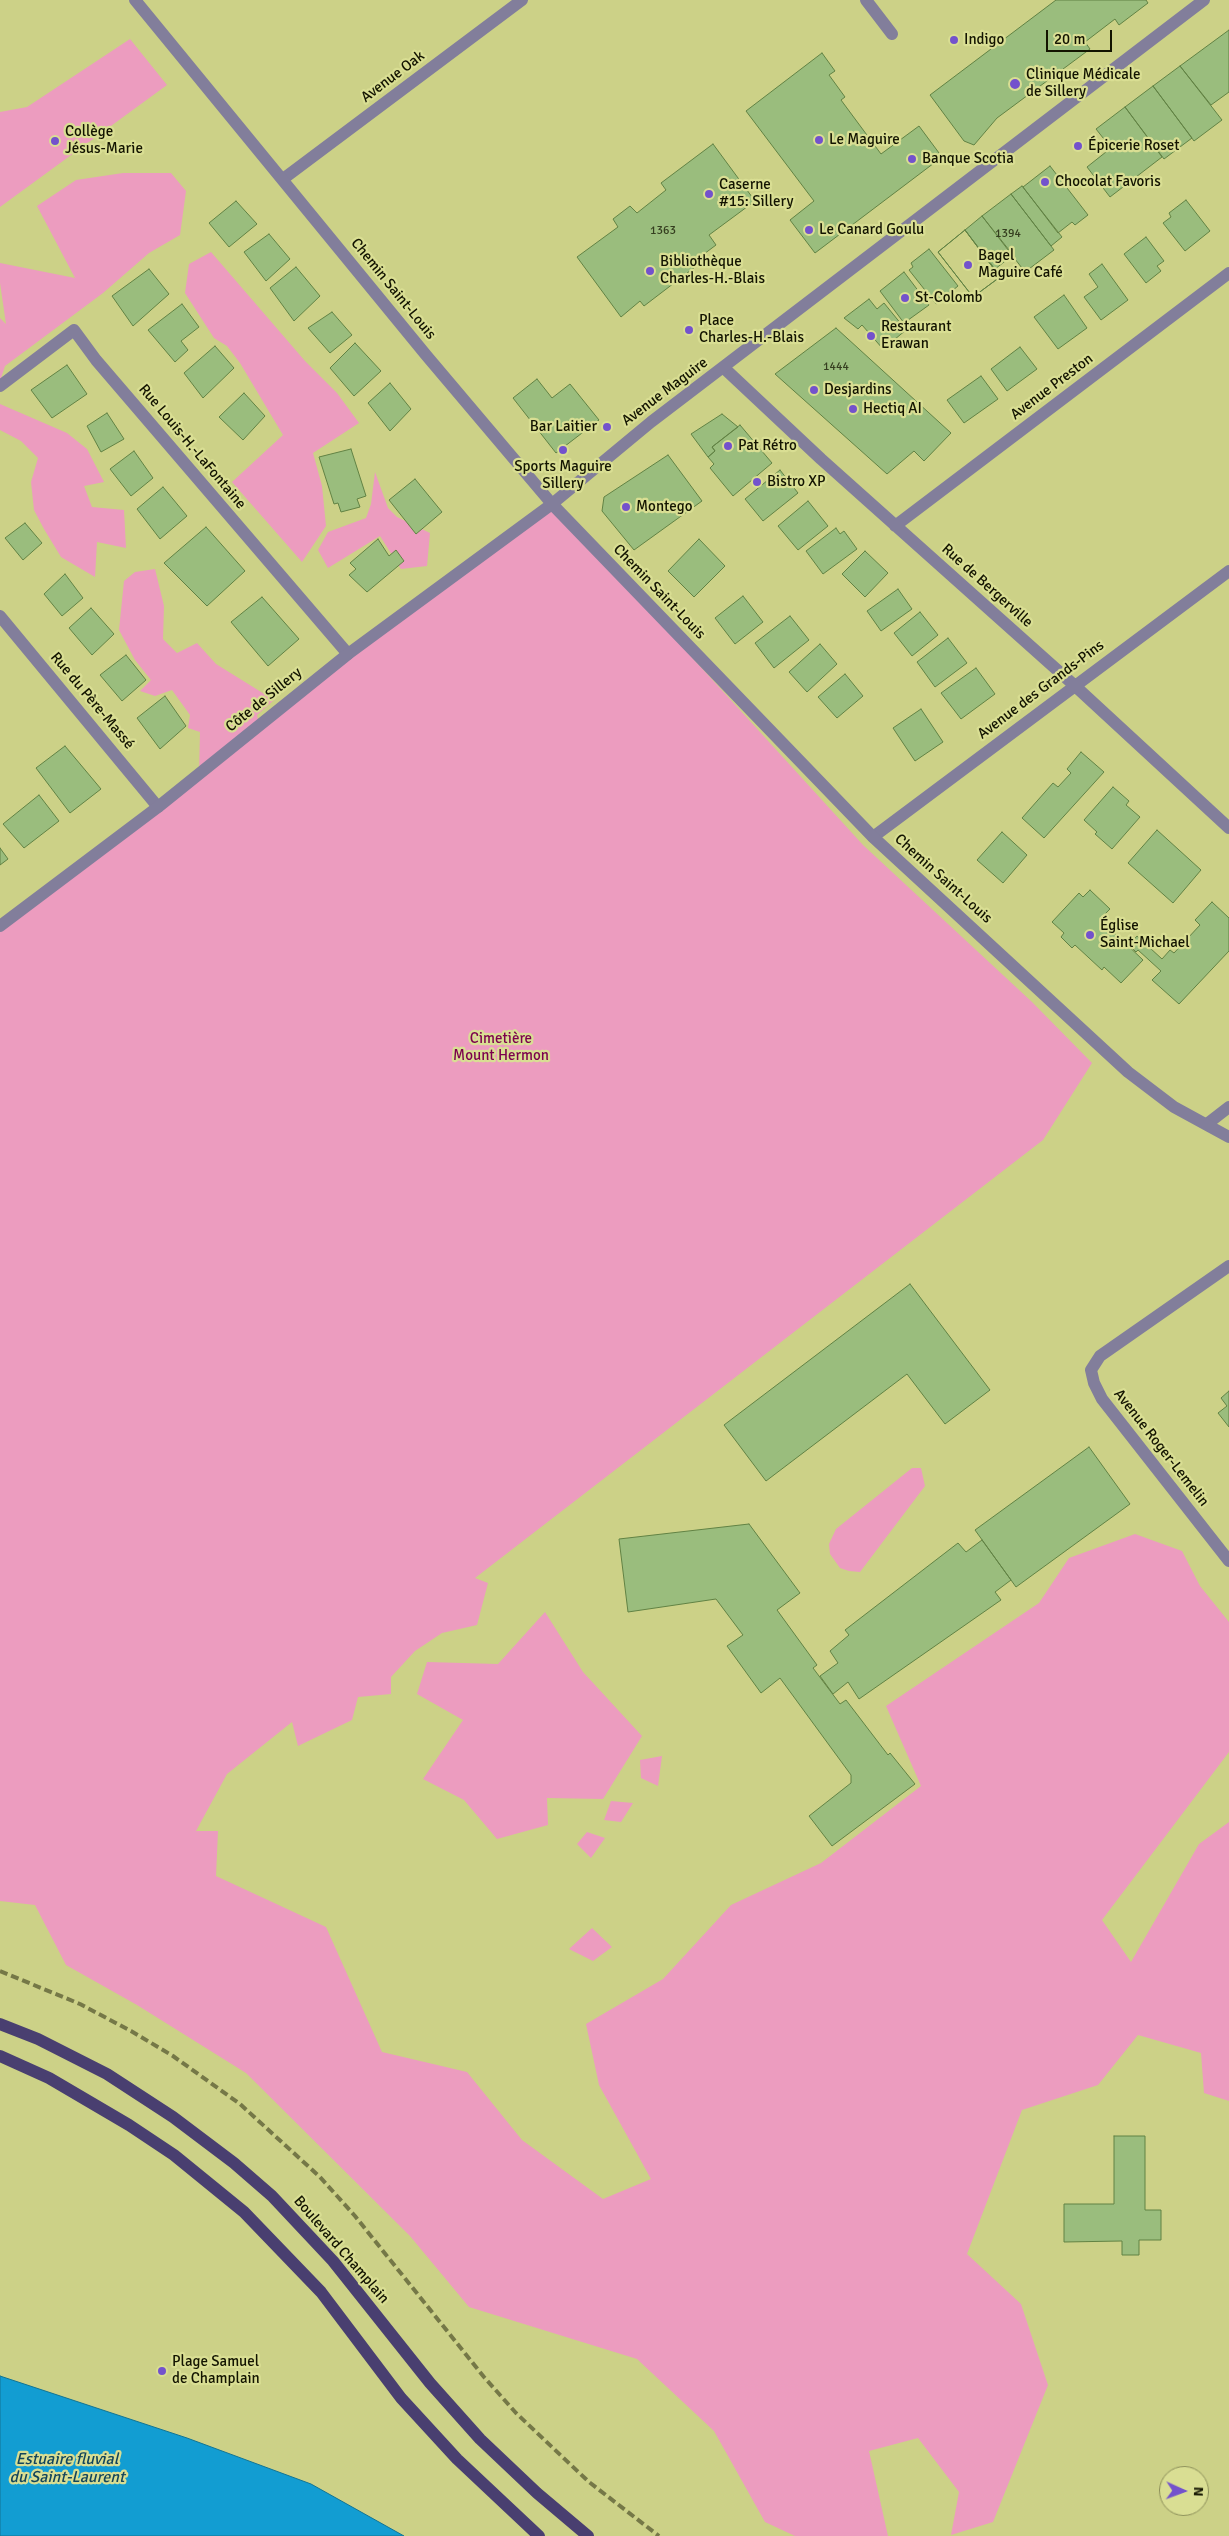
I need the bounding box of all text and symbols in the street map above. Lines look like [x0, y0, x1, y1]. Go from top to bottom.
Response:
scale bar [1049, 20, 1115, 52]
text: 20 m [1054, 30, 1085, 48]
place label: Indigo [964, 31, 1004, 49]
marker: Indigo [948, 34, 960, 46]
street label: Avenue Oak [358, 47, 428, 107]
place label: Clinique Médicale de Sillery [1026, 66, 1141, 101]
marker: Clinique Médicale de Sillery [1008, 77, 1022, 91]
place label: Collège Jésus-Marie [65, 123, 143, 158]
place label: Le Maguire [829, 131, 900, 149]
marker: Le Maguire [813, 134, 825, 146]
marker: Collège Jésus-Marie [49, 135, 61, 147]
place label: Épicerie Roset [1088, 137, 1180, 155]
marker: Épicerie Roset [1072, 140, 1084, 152]
place label: Banque Scotia [922, 150, 1014, 168]
marker: Banque Scotia [906, 153, 918, 165]
place label: Chocolat Favoris [1055, 173, 1161, 191]
place label: Caserne #15: Sillery [719, 176, 794, 211]
marker: Chocolat Favoris [1039, 176, 1051, 188]
marker: Caserne #15: Sillery [703, 188, 715, 200]
place label: Le Canard Goulu [819, 221, 924, 239]
house number: 1363 [650, 224, 676, 238]
marker: Le Canard Goulu [803, 224, 815, 236]
house number: 1394 [995, 227, 1021, 241]
street label: Chemin Saint-Louis [347, 235, 439, 343]
place label: Bagel Maguire Café [978, 247, 1063, 282]
place label: Bibliothèque Charles-H.-Blais [660, 253, 765, 288]
marker: Bagel Maguire Café [962, 259, 974, 271]
marker: Bibliothèque Charles-H.-Blais [644, 265, 656, 277]
place label: St-Colomb [915, 289, 982, 307]
marker: St-Colomb [899, 292, 911, 304]
place label: Place Charles-H.-Blais [699, 312, 804, 347]
place label: Restaurant Erawan [881, 318, 951, 353]
marker: Place Charles-H.-Blais [683, 324, 695, 336]
marker: Restaurant Erawan [865, 330, 877, 342]
street label: Avenue Preston [1007, 350, 1097, 424]
street label: Avenue Maguire [619, 354, 711, 430]
house number: 1444 [823, 360, 849, 374]
street label: Rue Louis-H.-LaFontaine [134, 381, 250, 513]
place label: Desjardins [824, 381, 892, 399]
marker: Desjardins [808, 384, 820, 396]
place label: Hectiq AI [863, 400, 922, 418]
marker: Hectiq AI [847, 403, 859, 415]
place label: Bar Laitier [530, 418, 597, 436]
marker: Bar Laitier [601, 421, 613, 433]
place label: Pat Rétro [738, 437, 797, 455]
marker: Pat Rétro [722, 440, 734, 452]
marker: Sports Maguire Sillery [557, 444, 569, 456]
place label: Sports Maguire Sillery [514, 458, 612, 493]
place label: Bistro XP [767, 473, 826, 491]
marker: Bistro XP [751, 476, 763, 488]
place label: Montego [636, 498, 692, 516]
marker: Montego [620, 501, 632, 513]
street label: Rue de Bergerville [938, 540, 1036, 632]
street label: Chemin Saint-Louis [609, 541, 709, 643]
street label: Avenue des Grands-Pins [974, 637, 1108, 743]
street label: Rue du Père-Massé [46, 649, 138, 753]
street label: Côte de Sillery [222, 664, 306, 736]
street label: Chemin Saint-Louis [891, 831, 995, 927]
place label: Église Saint-Michael [1100, 917, 1190, 952]
marker: Église Saint-Michael [1084, 929, 1096, 941]
park label: Cimetière Mount Hermon [453, 1030, 549, 1065]
street label: Avenue Roger-Lemelin [1110, 1386, 1212, 1510]
street label: Boulevard Champlain [289, 2192, 393, 2308]
place label: Plage Samuel de Champlain [172, 2353, 260, 2388]
marker: Plage Samuel de Champlain [156, 2365, 168, 2377]
water label: Estuaire fluvial du Saint-Laurent [9, 2450, 125, 2488]
north arrow [1159, 2466, 1209, 2516]
text: N [1190, 2486, 1207, 2497]

